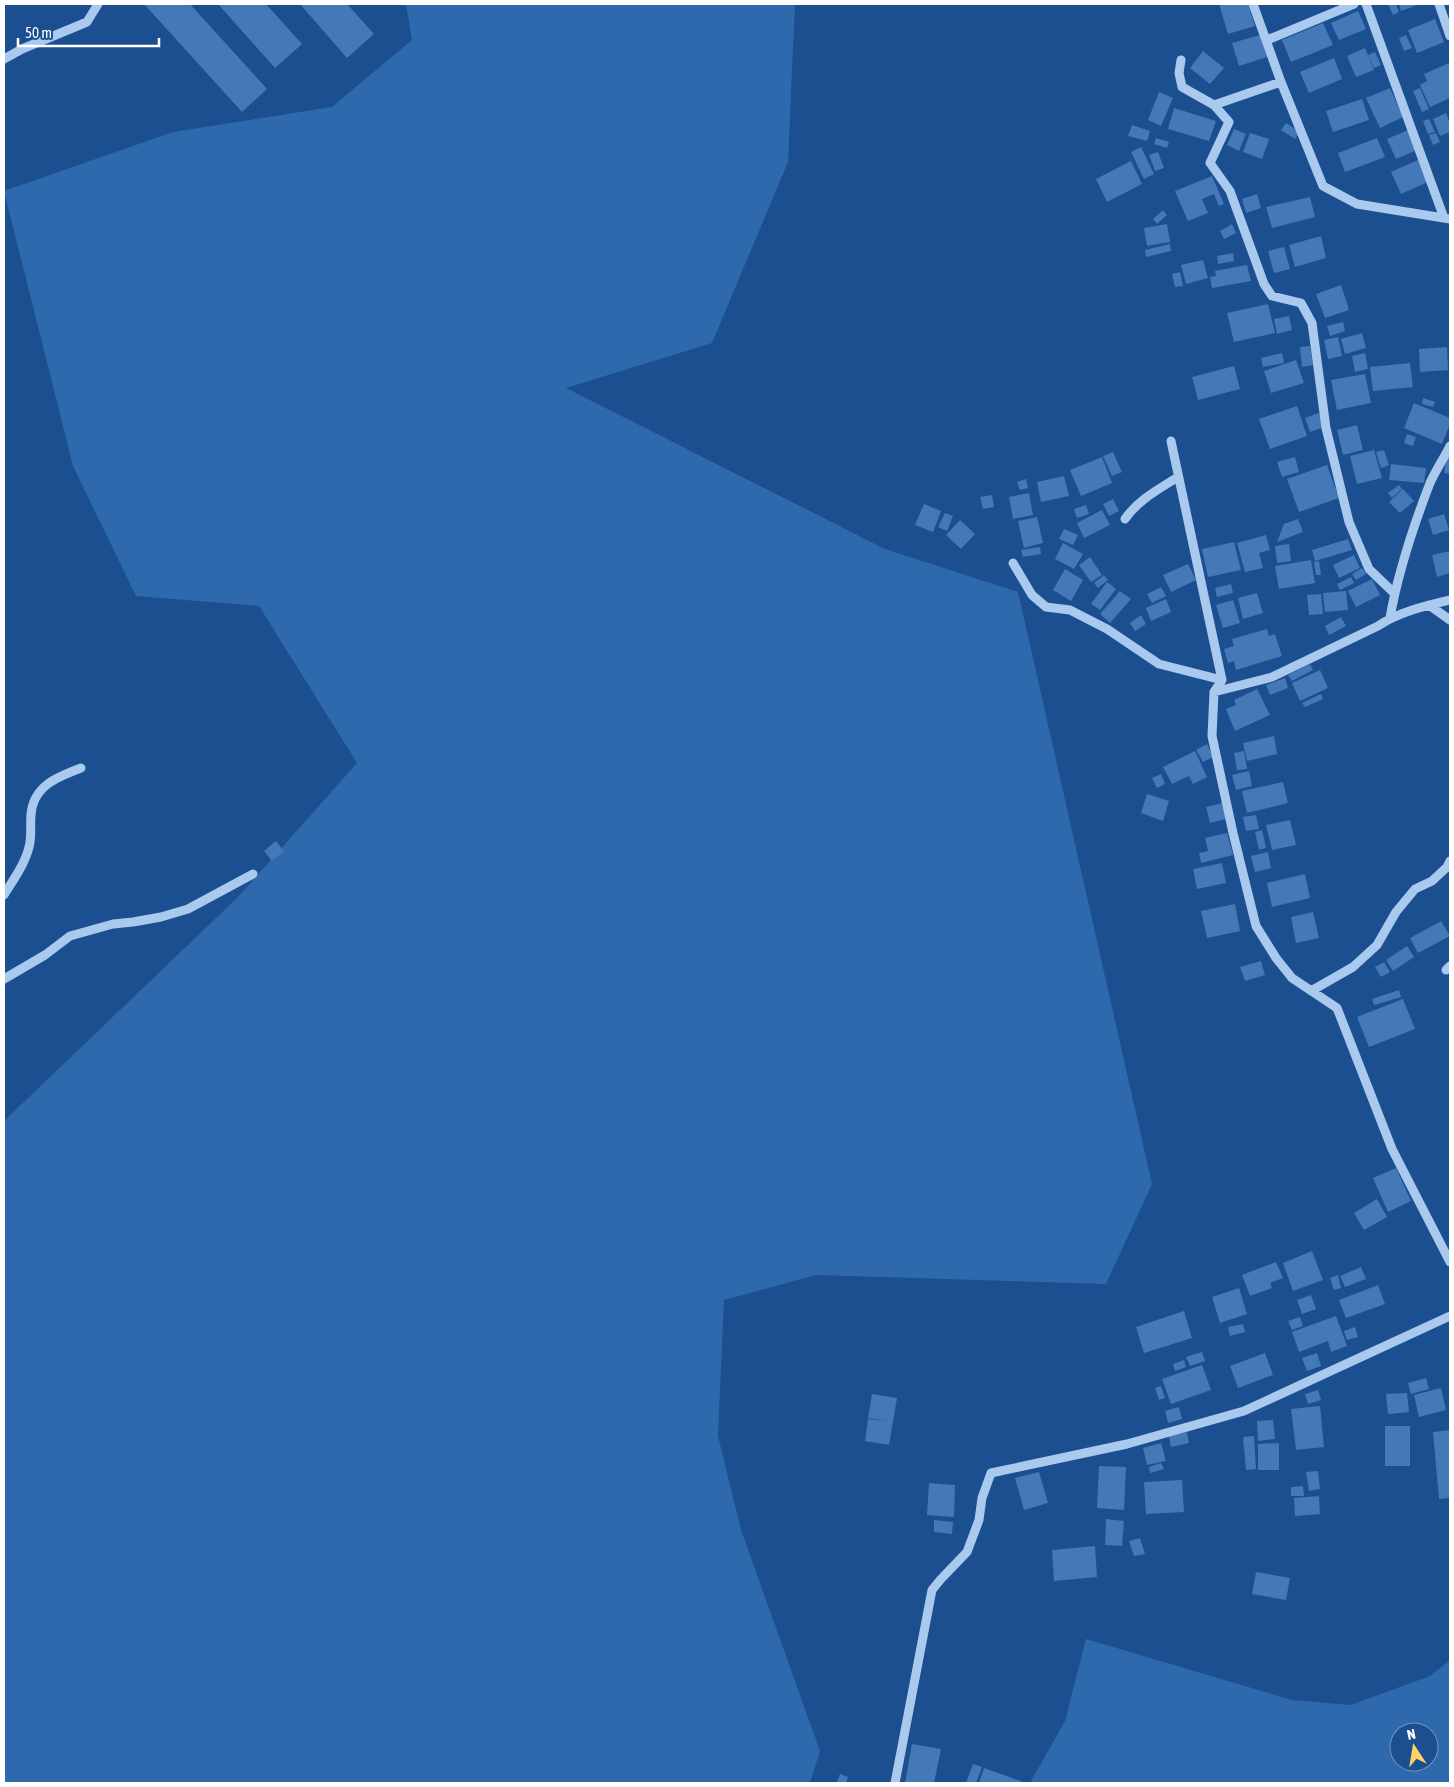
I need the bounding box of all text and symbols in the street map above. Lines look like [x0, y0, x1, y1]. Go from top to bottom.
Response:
scale bar [18, 15, 159, 47]
text: 50 m [25, 24, 52, 41]
north arrow [1389, 1722, 1439, 1772]
text: N [1406, 1726, 1417, 1743]

